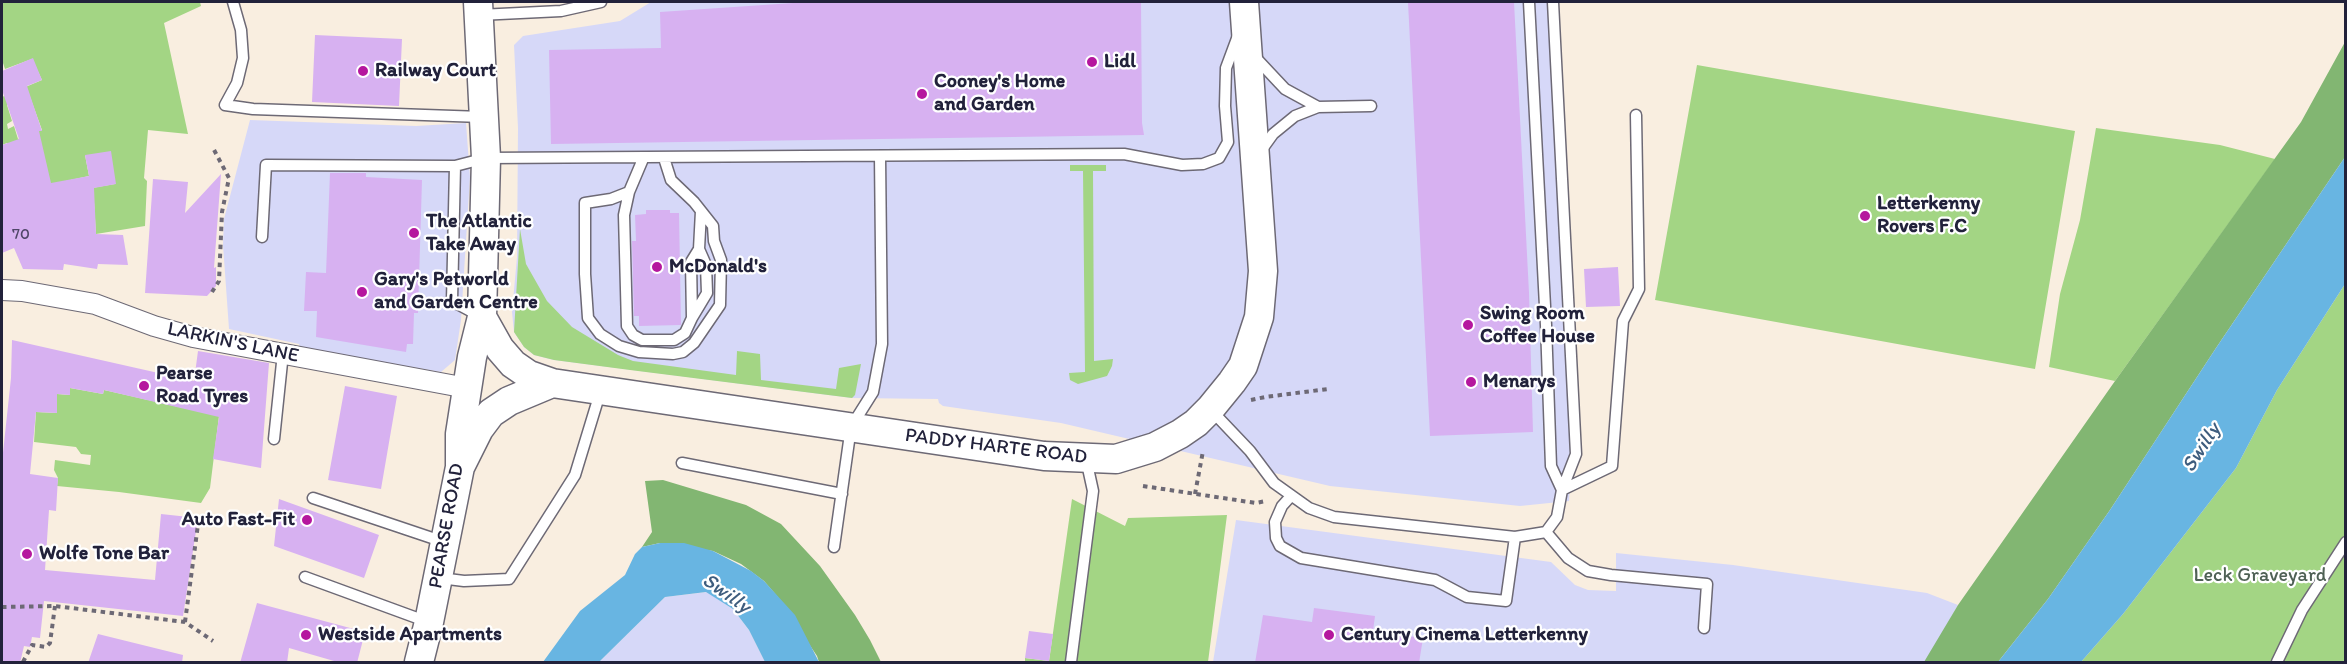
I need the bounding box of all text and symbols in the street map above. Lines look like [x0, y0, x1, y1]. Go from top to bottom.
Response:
place label: Lidl [1104, 50, 1136, 74]
marker: Lidl [1085, 55, 1099, 69]
place label: Railway Court [375, 59, 496, 83]
marker: Railway Court [356, 64, 370, 78]
place label: Cooney's Home and Garden [934, 70, 1065, 117]
marker: Cooney's Home and Garden [915, 87, 929, 101]
place label: Letterkenny Rovers F.C [1877, 192, 1980, 239]
marker: Letterkenny Rovers F.C [1858, 209, 1872, 223]
place label: The Atlantic Take Away [426, 210, 531, 257]
house number: 70 [12, 225, 30, 245]
marker: The Atlantic Take Away [407, 226, 421, 240]
place label: McDonald's [669, 255, 767, 279]
marker: McDonald's [650, 260, 664, 274]
place label: Gary's Petworld and Garden Centre [374, 268, 538, 315]
marker: Gary's Petworld and Garden Centre [355, 285, 369, 299]
place label: Swing Room Coffee House [1480, 302, 1595, 349]
street label: LARKIN'S LANE [165, 317, 301, 369]
marker: Swing Room Coffee House [1461, 318, 1475, 332]
place label: Pearse Road Tyres [156, 362, 248, 409]
place label: Menarys [1483, 370, 1555, 394]
marker: Menarys [1464, 375, 1478, 389]
marker: Pearse Road Tyres [137, 379, 151, 393]
water label: Swilly [2177, 419, 2227, 477]
street label: PADDY HARTE ROAD [904, 424, 1088, 470]
street label: PEARSE ROAD [424, 462, 470, 590]
place label: Auto Fast-Fit [182, 508, 295, 532]
marker: Auto Fast-Fit [300, 513, 314, 527]
place label: Wolfe Tone Bar [39, 542, 169, 566]
marker: Wolfe Tone Bar [20, 547, 34, 561]
park label: Leck Graveyard [2193, 564, 2327, 588]
water label: Swilly [697, 568, 755, 620]
place label: Westside Apartments [318, 623, 502, 647]
place label: Century Cinema Letterkenny [1341, 623, 1588, 647]
marker: Westside Apartments [299, 628, 313, 642]
marker: Century Cinema Letterkenny [1322, 628, 1336, 642]

